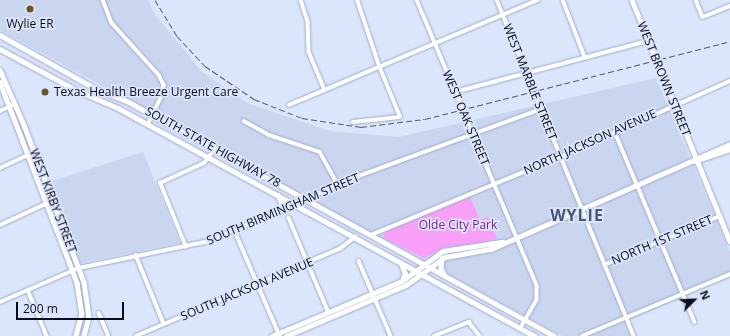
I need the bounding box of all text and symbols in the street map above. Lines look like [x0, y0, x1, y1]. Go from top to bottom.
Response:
marker: Wylie ER [24, 3, 36, 15]
place label: Wylie ER [6, 17, 54, 31]
street label: WEST BROWN STREET [634, 20, 694, 138]
street label: WEST MARBLE STREET [500, 22, 560, 142]
street label: WEST OAK STREET [439, 68, 493, 168]
place label: Texas Health Breeze Urgent Care [54, 85, 238, 99]
marker: Texas Health Breeze Urgent Care [39, 86, 51, 98]
street label: SOUTH STATE HIGHWAY 78 [143, 104, 283, 190]
street label: NORTH JACKSON AVENUE [521, 106, 659, 178]
street label: WEST KIRBY STREET [27, 147, 79, 255]
street label: SOUTH BIRMINGHAM STREET [204, 170, 362, 248]
district label: WYLIE [550, 205, 604, 225]
street label: NORTH 1ST STREET [609, 212, 715, 268]
park label: Olde City Park [419, 218, 497, 232]
street label: SOUTH JACKSON AVENUE [178, 254, 316, 324]
north arrow [674, 280, 714, 320]
text: N [697, 288, 714, 302]
scale bar [18, 294, 126, 320]
text: 200 m [23, 300, 58, 317]

